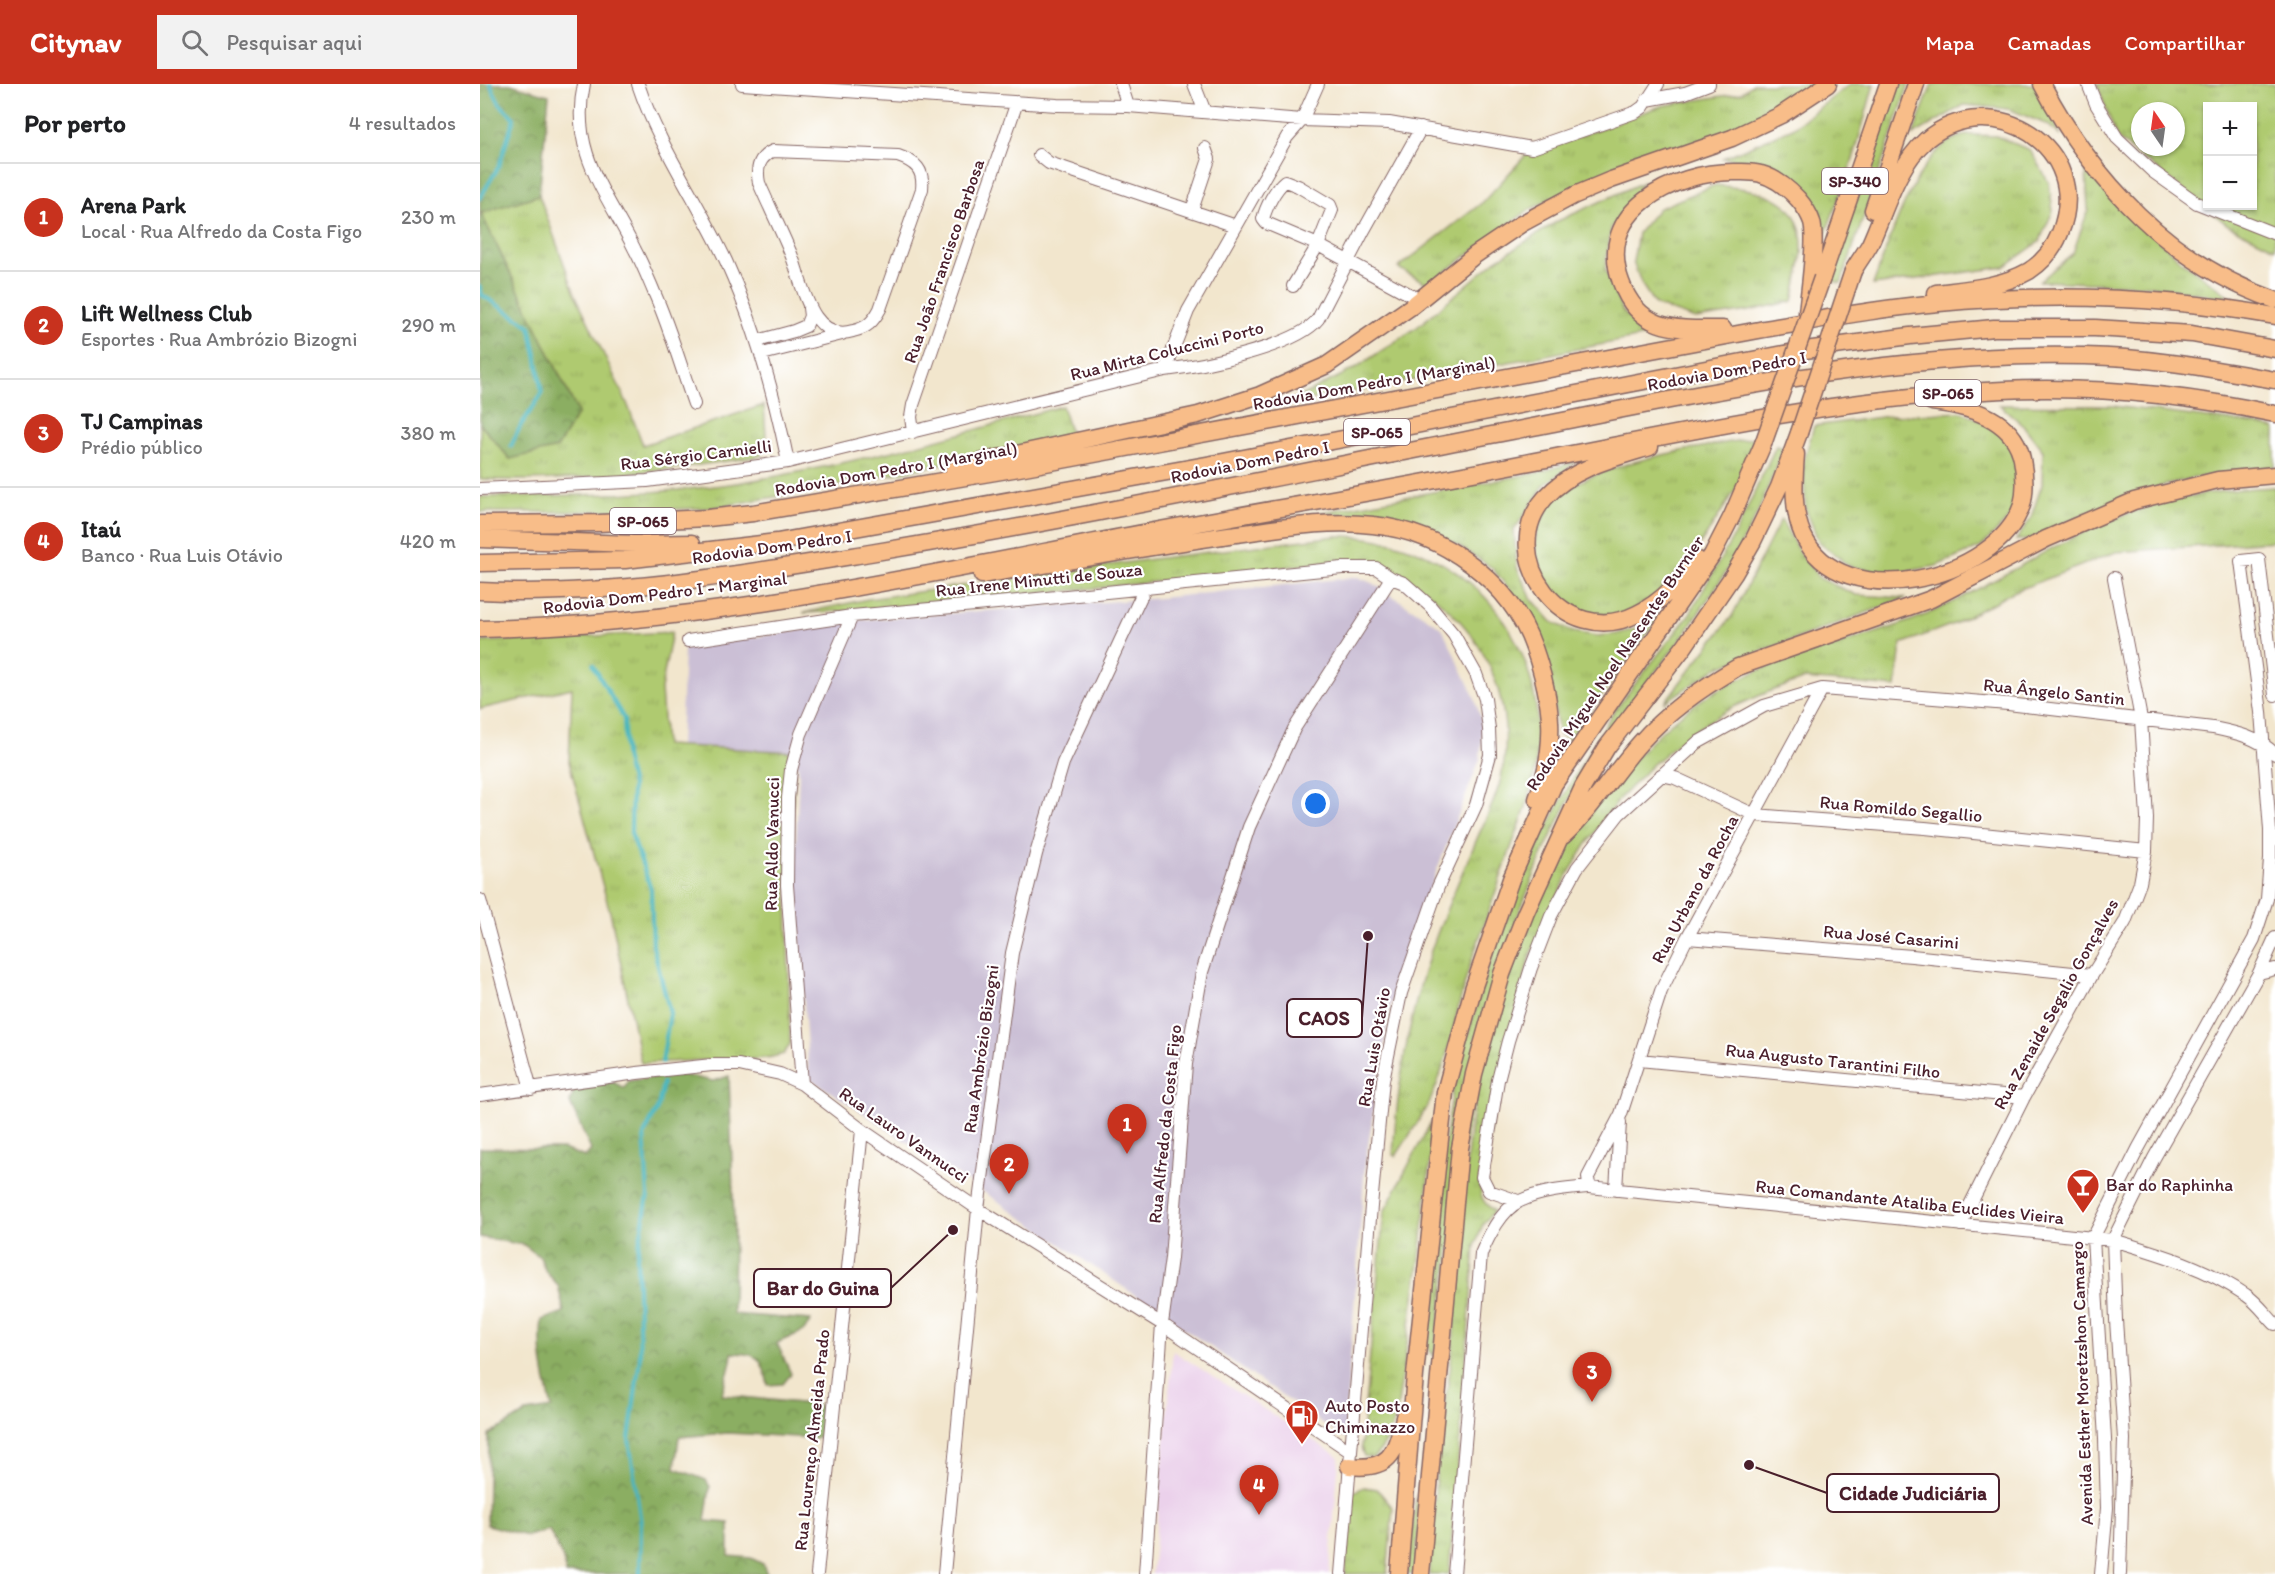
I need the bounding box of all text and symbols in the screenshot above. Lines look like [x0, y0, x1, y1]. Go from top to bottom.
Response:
search box [157, 15, 577, 69]
text: Citynav [30, 25, 121, 59]
icon: search [178, 26, 211, 59]
text: Pesquisar aqui [226, 29, 362, 56]
text: Mapa [1926, 30, 1974, 55]
text: Camadas [2007, 30, 2091, 55]
text: Compartilhar [2124, 30, 2245, 55]
north arrow [2131, 102, 2185, 156]
map controls [2203, 102, 2257, 210]
button: + [2203, 102, 2257, 156]
text: Por perto [24, 107, 126, 139]
text: 4 resultados [349, 111, 456, 135]
street label: Rua João Francisco Barbosa [899, 155, 990, 366]
button: − [2203, 156, 2257, 210]
road number: SP-340 [1822, 168, 1888, 194]
text: Arena Park [81, 192, 186, 219]
text: 1 [39, 205, 48, 229]
text: 230 m [401, 205, 456, 229]
text: Local · Rua Alfredo da Costa Figo [81, 219, 362, 243]
text: Lift Wellness Club [81, 300, 252, 327]
text: 2 [38, 313, 49, 337]
text: 290 m [401, 313, 456, 337]
street label: Rua Mirta Coluccini Porto [1068, 316, 1266, 386]
text: Esportes · Rua Ambrózio Bizogni [81, 327, 357, 351]
street label: Rodovia Dom Pedro I [1646, 346, 1808, 396]
street label: Rodovia Dom Pedro I (Marginal) [1251, 351, 1497, 415]
road number: SP-065 [1915, 380, 1981, 406]
text: TJ Campinas [81, 408, 203, 435]
road number: SP-065 [1344, 419, 1410, 445]
text: 3 [38, 421, 49, 445]
text: 380 m [401, 421, 456, 445]
text: Prédio público [81, 435, 203, 459]
street label: Rua Sérgio Carnielli [619, 435, 773, 475]
street label: Rodovia Dom Pedro I [1169, 436, 1331, 488]
street label: Rodovia Dom Pedro I (Marginal) [773, 437, 1019, 501]
road number: SP-065 [610, 508, 676, 534]
text: Itaú [81, 516, 121, 543]
street label: Rodovia Dom Pedro I [691, 525, 853, 569]
text: 4 [37, 529, 50, 553]
text: 420 m [400, 529, 456, 553]
street label: Rodovia Miguel Noel Nascentes Burnier [1521, 531, 1709, 795]
text: Banco · Rua Luis Otávio [81, 543, 283, 567]
street label: Rua Irene Minutti de Souza [935, 558, 1144, 602]
street label: Rodovia Dom Pedro I - Marginal [542, 567, 788, 619]
street label: Rua Ângelo Santin [1982, 674, 2126, 710]
street label: Rua Aldo Vanucci [760, 777, 784, 911]
your location [1301, 789, 1330, 818]
street label: Rua Romildo Segallio [1819, 791, 1983, 827]
street label: Rua Urbano da Rocha [1647, 810, 1744, 967]
street label: Rua Zenaide Segalio Gonçalves [1989, 895, 2123, 1113]
street label: Rua José Casarini [1822, 920, 1960, 954]
street label: Rua Ambrózio Bizogni [958, 963, 1004, 1135]
street label: Rua Luis Otávio [1353, 986, 1395, 1108]
callout: CAOS [1287, 999, 1362, 1037]
text: CAOS [1298, 1006, 1350, 1030]
street label: Rua Alfredo da Costa Figo [1144, 1023, 1186, 1225]
street label: Rua Augusto Tarantini Filho [1725, 1039, 1941, 1083]
street label: Rua Lauro Vannucci [835, 1082, 973, 1188]
pin: 1 [1108, 1104, 1146, 1154]
pin: 2 [990, 1144, 1028, 1194]
bar icon: Bar do Raphinha [2065, 1167, 2101, 1214]
place label: Bar do Raphinha [2106, 1174, 2233, 1196]
street label: Rua Comandante Ataliba Euclides Vieira [1755, 1175, 2066, 1229]
street label: Avenida Esther Moretzshon Camargo [2066, 1241, 2098, 1525]
callout: Bar do Guina [754, 1269, 891, 1307]
text: Bar do Guina [767, 1276, 879, 1300]
street label: Rua Lourenço Almeida Prado [789, 1328, 835, 1552]
pin: 3 [1572, 1352, 1612, 1402]
place label: Auto Posto Chiminazzo [1325, 1395, 1415, 1438]
fuel station icon: Auto Posto Chiminazzo [1284, 1398, 1320, 1445]
pin: 4 [1240, 1466, 1278, 1515]
callout: Cidade Judiciária [1827, 1474, 1999, 1512]
text: Cidade Judiciária [1839, 1481, 1987, 1505]

